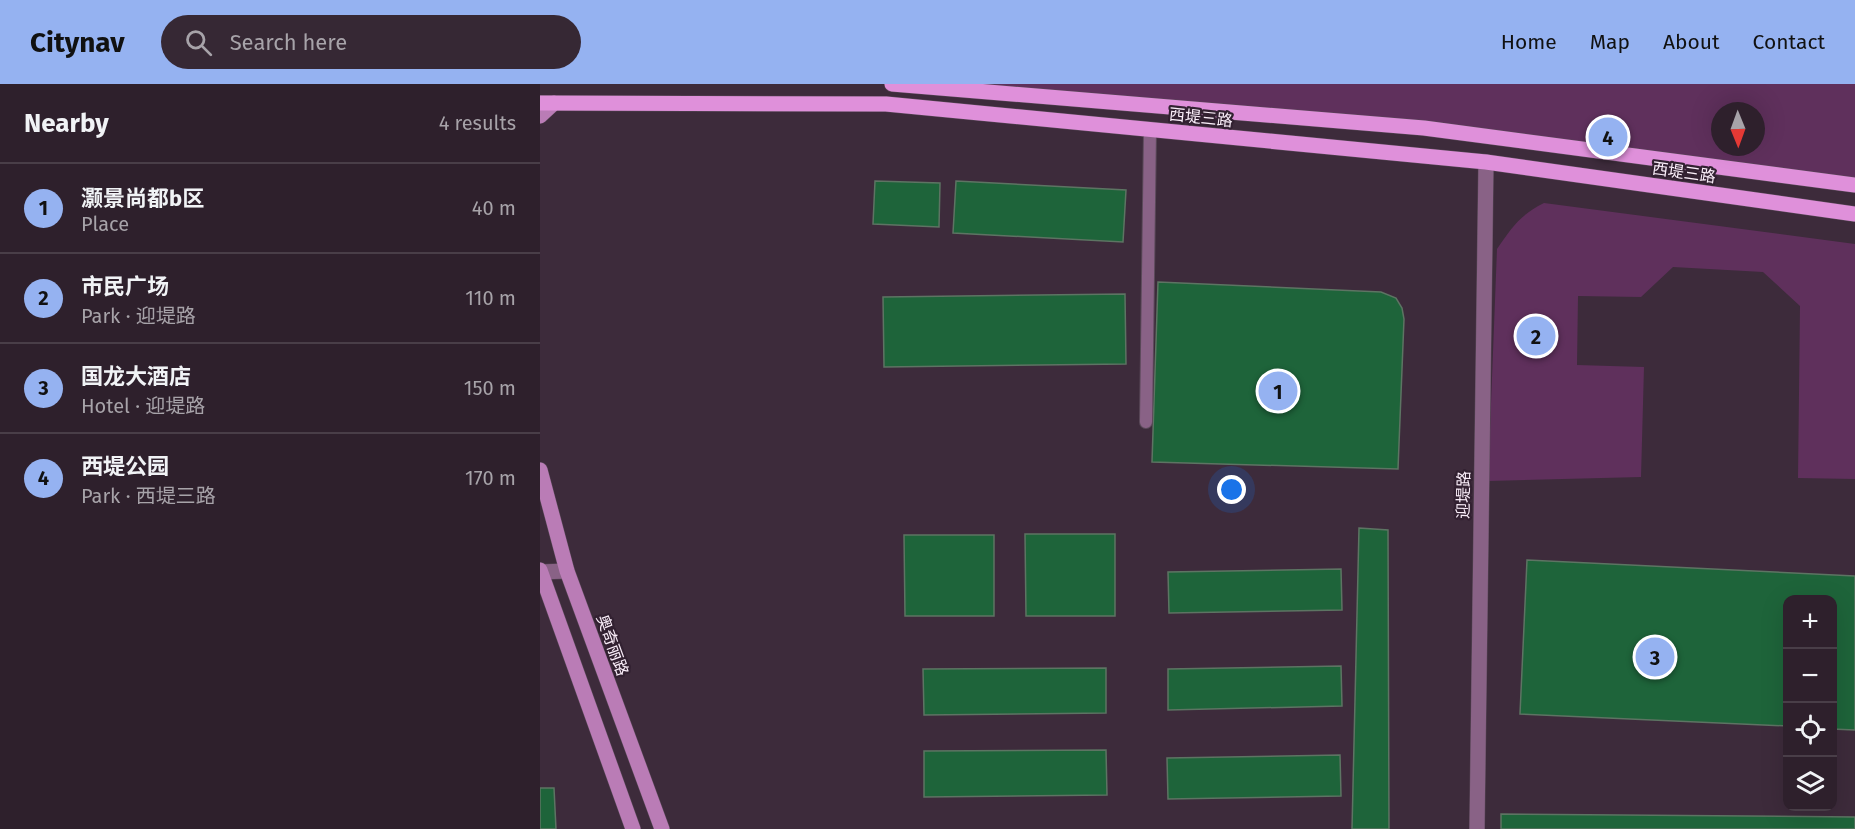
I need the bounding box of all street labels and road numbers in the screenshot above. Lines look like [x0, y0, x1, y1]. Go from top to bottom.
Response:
street label: 西堤三路 [1168, 105, 1234, 130]
street label: 西堤三路 [1651, 159, 1717, 186]
street label: 迎堤路 [1454, 471, 1473, 519]
street label: 奥奇丽路 [593, 612, 632, 678]

